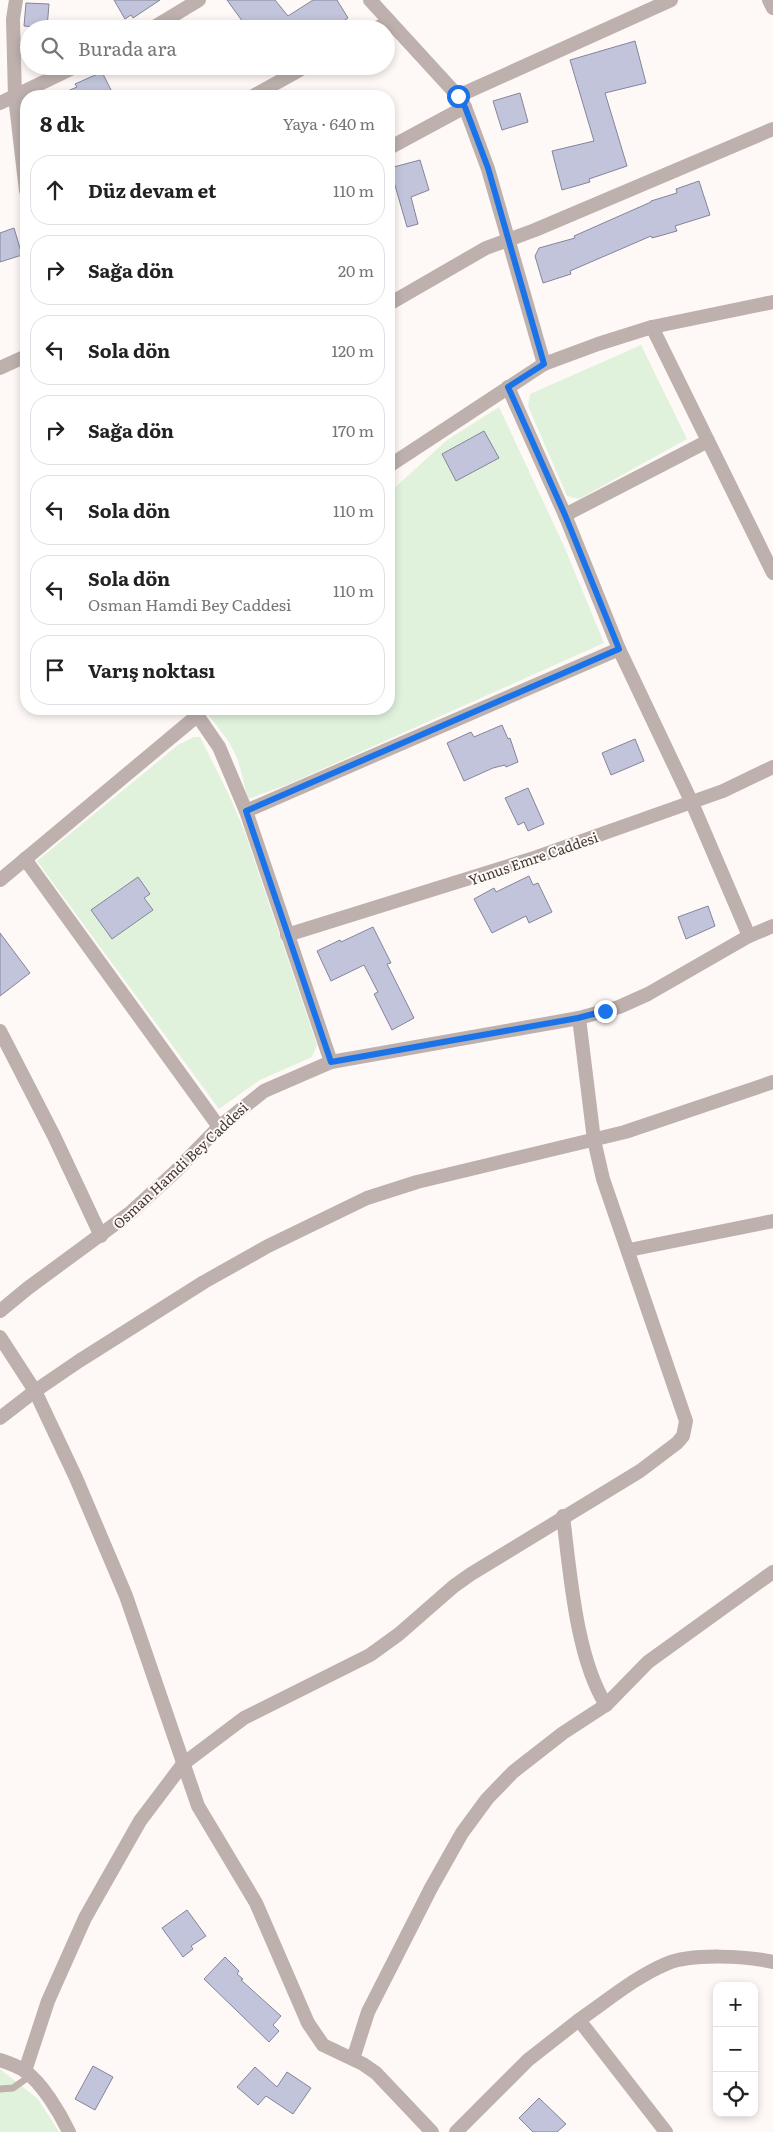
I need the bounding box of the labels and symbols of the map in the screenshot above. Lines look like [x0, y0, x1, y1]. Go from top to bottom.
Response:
route start [447, 85, 470, 108]
street label: Yunus Emre Caddesi [466, 826, 601, 890]
route end [594, 1000, 617, 1023]
street label: Osman Hamdi Bey Caddesi [108, 1097, 252, 1233]

